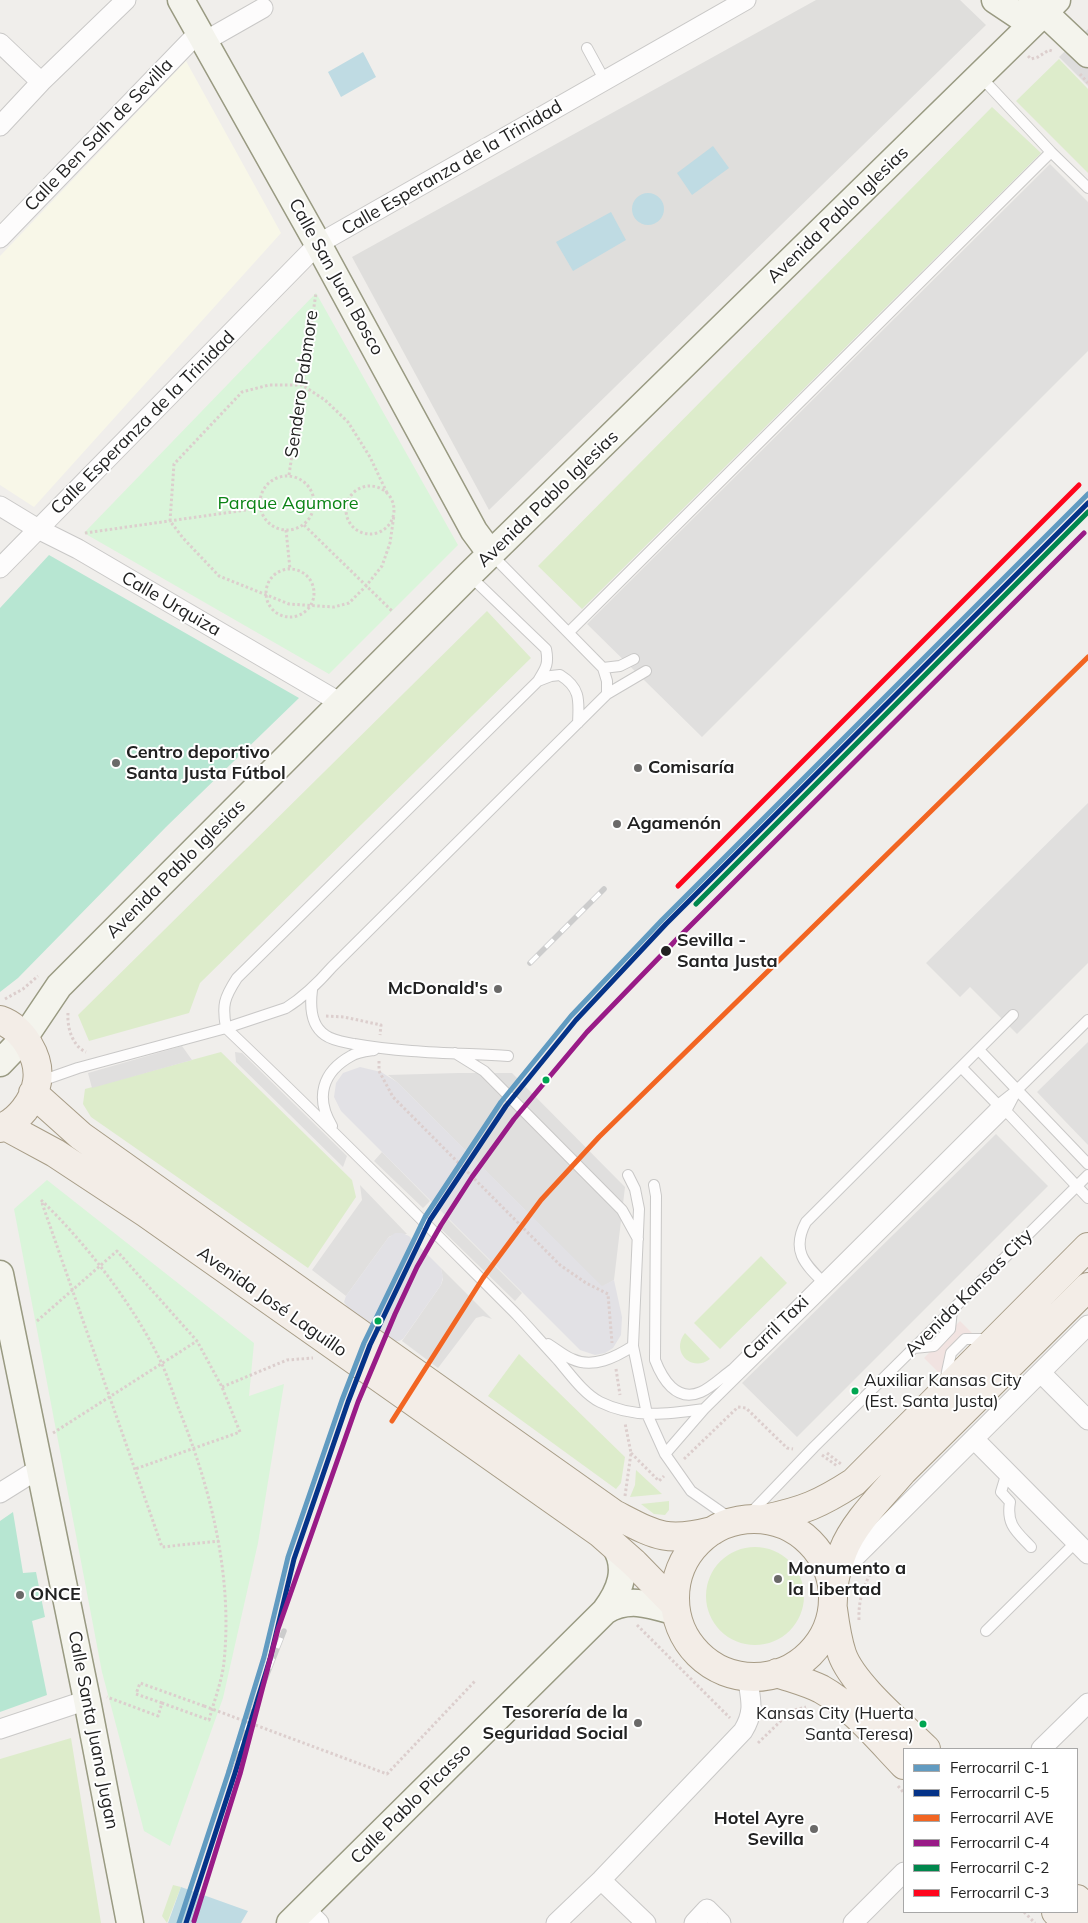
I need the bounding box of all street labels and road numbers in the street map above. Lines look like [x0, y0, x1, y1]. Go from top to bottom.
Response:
street label: Calle Ben Salh de Sevilla [20, 54, 178, 216]
street label: Calle Esperanza de la Trinidad [338, 96, 566, 240]
street label: Avenida Pablo Iglesias [763, 142, 913, 288]
street label: Calle San Juan Bosco [284, 195, 388, 359]
street label: Sendero Pabmore [281, 309, 323, 459]
street label: Calle Esperanza de la Trinidad [47, 327, 239, 519]
street label: Avenida Pablo Iglesias [473, 426, 623, 572]
street label: Calle Urquiza [118, 567, 224, 641]
street label: Avenida Pablo Iglesias [102, 795, 250, 943]
street label: Avenida Kansas City [901, 1225, 1037, 1361]
street label: Avenida José Laguillo [193, 1242, 351, 1362]
street label: Carril Taxi [739, 1291, 813, 1365]
street label: Calle Santa Juana Jugan [63, 1629, 123, 1831]
street label: Calle Pablo Picasso [346, 1739, 476, 1869]

